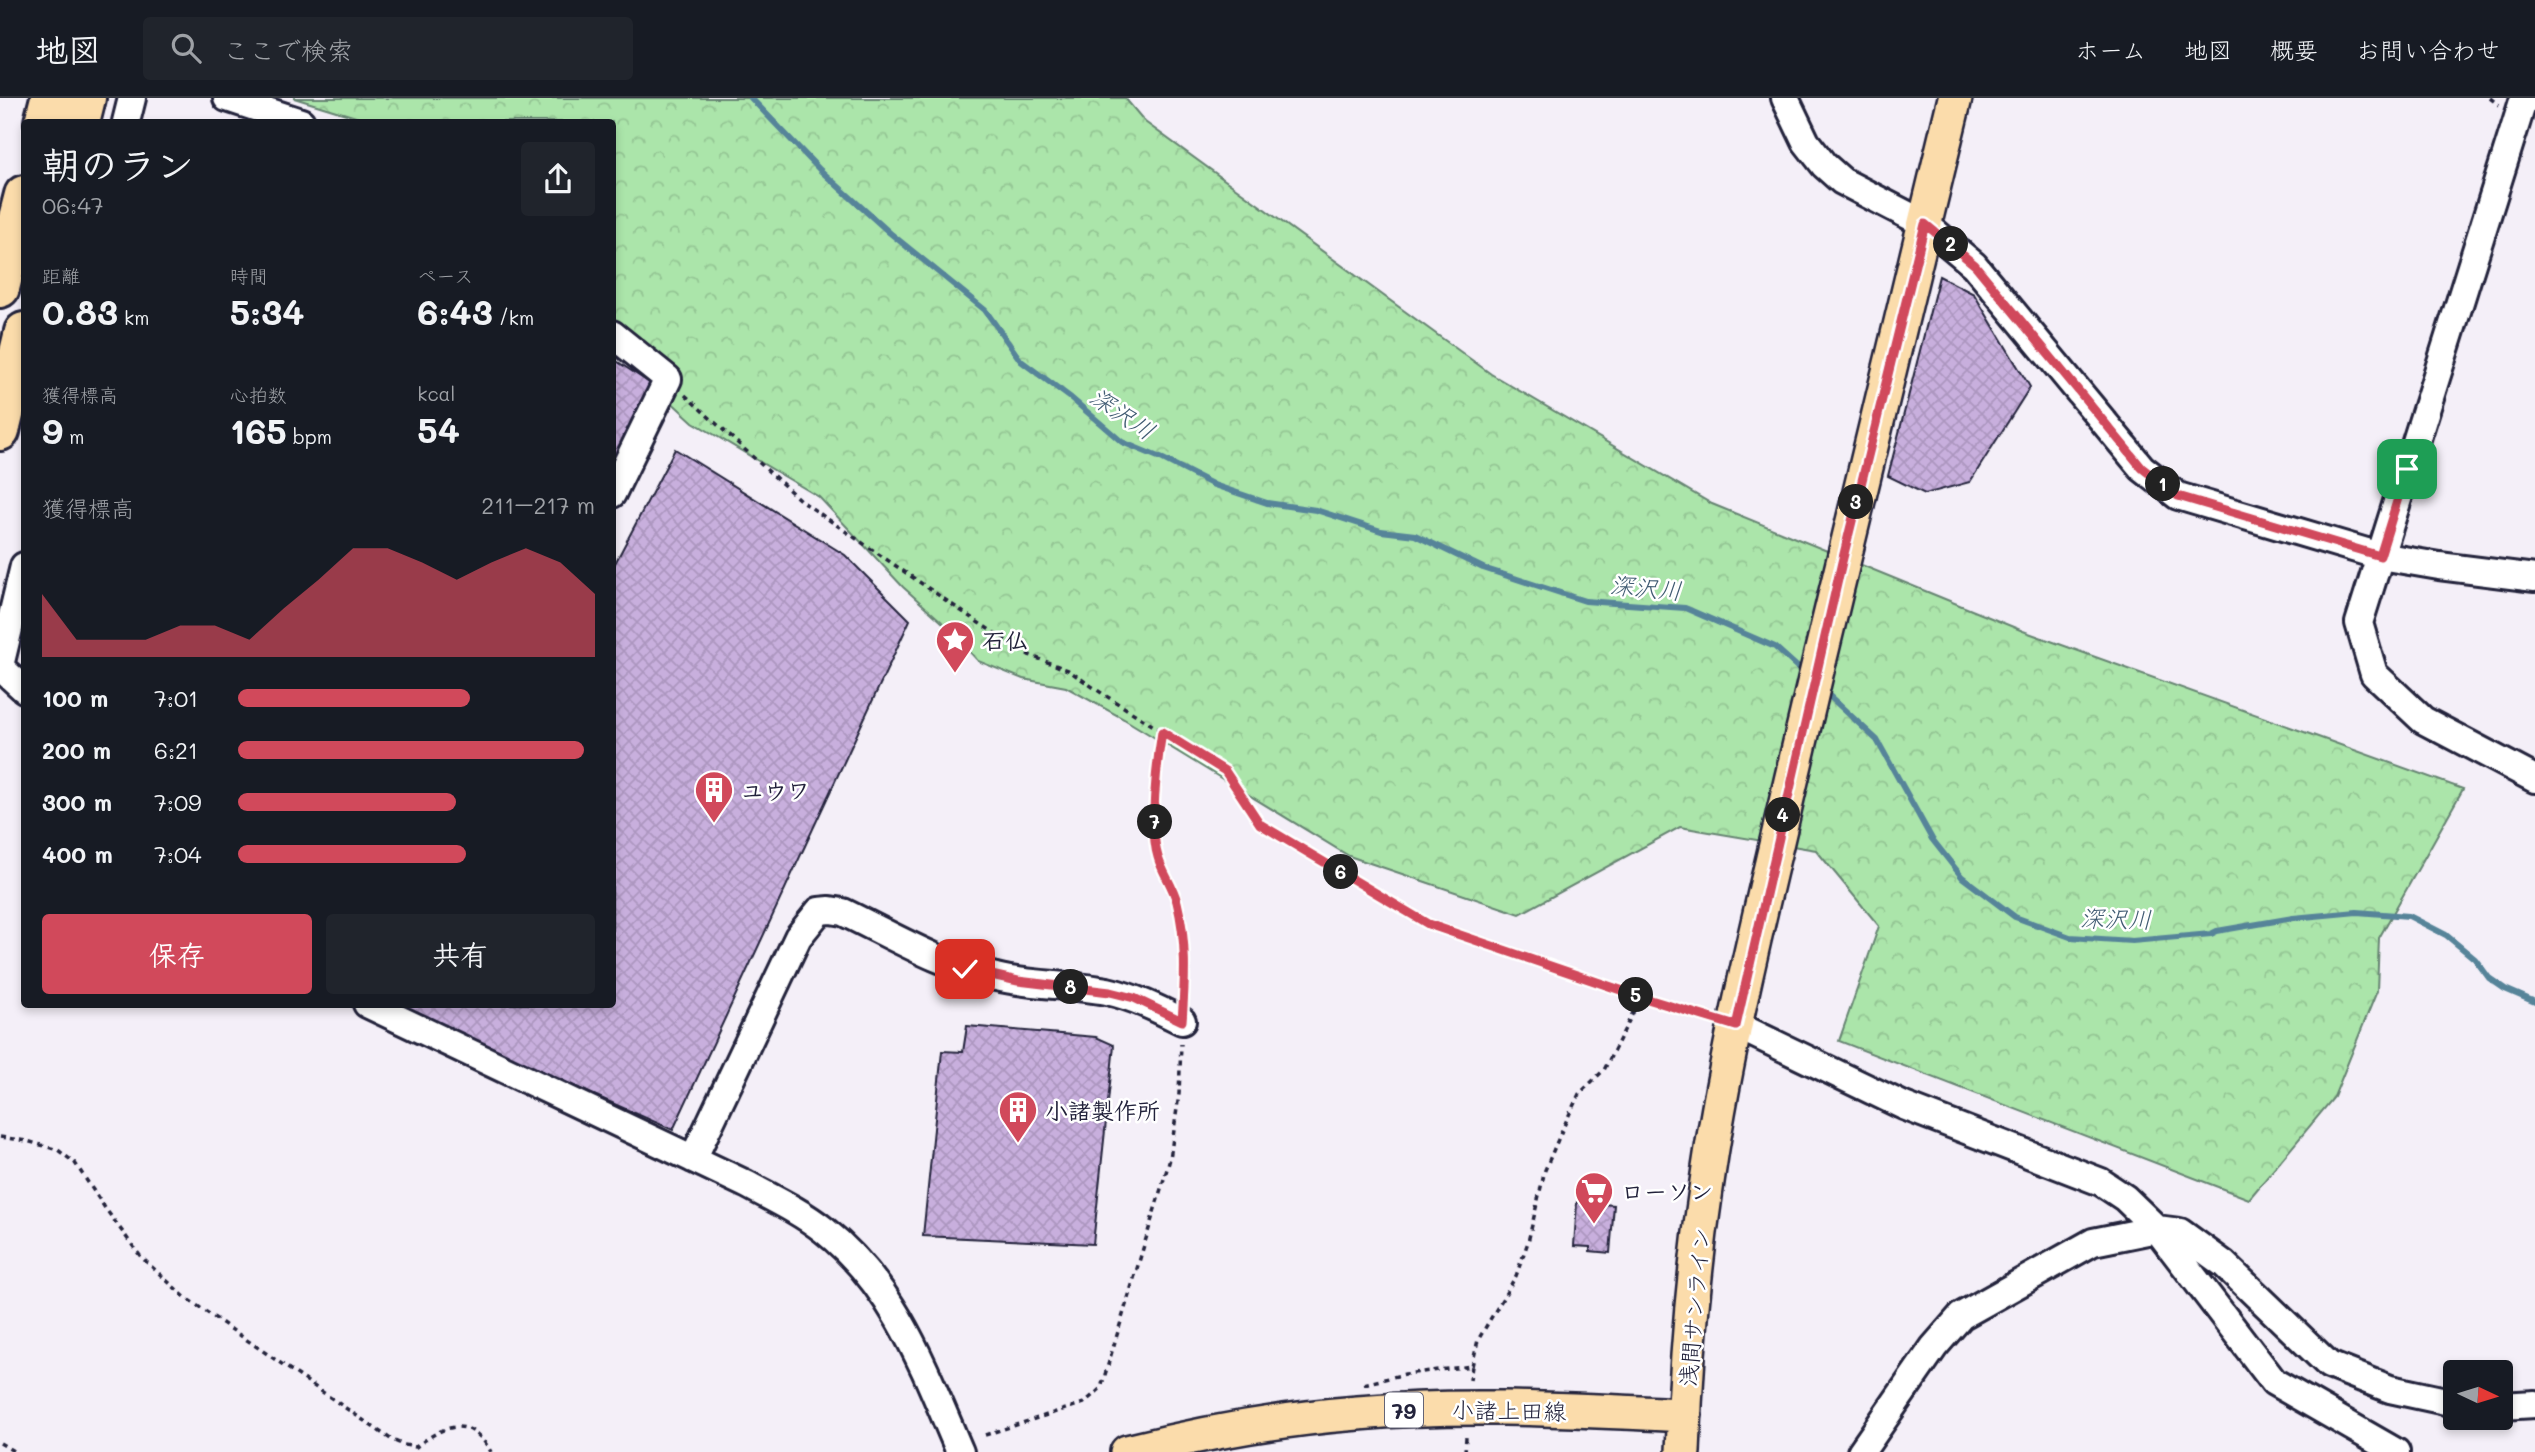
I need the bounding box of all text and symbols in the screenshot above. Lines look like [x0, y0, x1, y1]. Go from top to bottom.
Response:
search box [143, 17, 633, 80]
text: 地図 [35, 27, 101, 70]
icon: search [167, 29, 205, 67]
text: ここで検索 [223, 33, 353, 67]
text: ホーム [2075, 34, 2146, 65]
text: 地図 [2184, 34, 2232, 65]
text: 概要 [2270, 34, 2318, 65]
text: お問い合わせ [2356, 34, 2500, 65]
text: 朝のラン [42, 139, 194, 189]
button: share [521, 142, 595, 216]
text: 06:47 [42, 190, 104, 220]
pin: 2 [1934, 226, 1968, 262]
text: 2 [1945, 231, 1956, 256]
text: 距離 [42, 263, 80, 288]
text: 時間 [230, 263, 268, 288]
text: ペース [417, 263, 473, 288]
text: 0.83 [42, 288, 118, 334]
text: 5:34 [230, 288, 304, 334]
text: 6:43 [417, 288, 493, 334]
text: km [118, 305, 149, 330]
text: /km [493, 305, 534, 330]
water label: 深沢川 [1084, 380, 1162, 446]
text: kcal [417, 381, 455, 406]
text: 獲得標高 [42, 382, 118, 407]
text: 心拍数 [230, 382, 287, 407]
text: 54 [417, 406, 460, 452]
text: 9 [42, 407, 63, 453]
text: 165 [230, 407, 287, 453]
text: m [63, 424, 84, 449]
text: bpm [287, 424, 332, 449]
pin [2377, 439, 2437, 499]
icon: arrive [2388, 450, 2426, 488]
pin: 1 [2146, 466, 2180, 502]
text: 1 [2158, 471, 2167, 496]
pin: 3 [1839, 484, 1874, 520]
text: 3 [1850, 489, 1861, 514]
text: 211–217 m [481, 490, 595, 520]
text: 獲得標高 [42, 493, 134, 523]
water label: 深沢川 [1609, 568, 1683, 606]
place icon: 石仏 [934, 619, 976, 674]
place label: 石仏 [982, 625, 1028, 655]
text: 100 m [42, 683, 108, 713]
text: 7:01 [154, 683, 198, 713]
text: 200 m [42, 735, 111, 765]
text: 6:21 [154, 735, 198, 765]
building icon: ユウワ [693, 769, 735, 824]
place label: ユウワ [741, 775, 810, 805]
text: 300 m [42, 787, 112, 817]
text: 7:09 [154, 787, 202, 817]
pin: 4 [1766, 798, 1800, 832]
text: 4 [1776, 802, 1789, 827]
pin: 7 [1138, 804, 1172, 840]
text: 7 [1149, 809, 1160, 834]
text: 400 m [42, 839, 113, 869]
text: 7:04 [154, 839, 202, 869]
pin: 6 [1324, 854, 1358, 890]
text: 6 [1335, 859, 1346, 884]
water label: 深沢川 [2080, 902, 2152, 934]
button: 保存 [42, 914, 312, 994]
button: 共有 [326, 914, 595, 994]
pin [935, 939, 995, 999]
icon: check [946, 950, 984, 988]
pin: 8 [1054, 970, 1088, 1004]
text: 8 [1065, 974, 1076, 999]
pin: 5 [1618, 978, 1654, 1012]
text: 5 [1630, 982, 1641, 1007]
building icon: 小諸製作所 [997, 1089, 1039, 1144]
place label: 小諸製作所 [1045, 1095, 1160, 1125]
supermarket icon: ローソン [1573, 1170, 1615, 1225]
place label: ローソン [1621, 1176, 1713, 1206]
street label: 浅間サンライン [1672, 1226, 1716, 1388]
north arrow [2443, 1360, 2513, 1430]
map controls [2443, 1360, 2513, 1430]
road number: 79 [1385, 1392, 1423, 1428]
street label: 小諸上田線 [1451, 1394, 1567, 1426]

